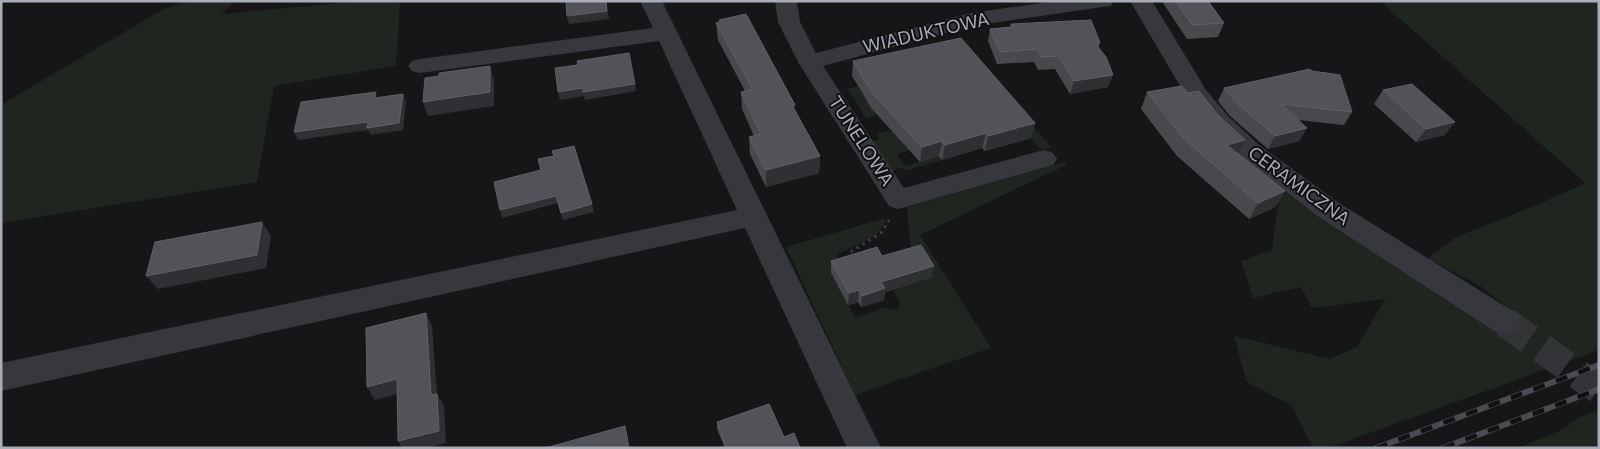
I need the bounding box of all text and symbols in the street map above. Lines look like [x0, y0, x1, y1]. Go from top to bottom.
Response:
street label: WIADUKTOWA [860, 7, 991, 57]
street label: TUNELOWA [825, 91, 899, 190]
street label: CERAMICZNA [1245, 141, 1355, 229]

